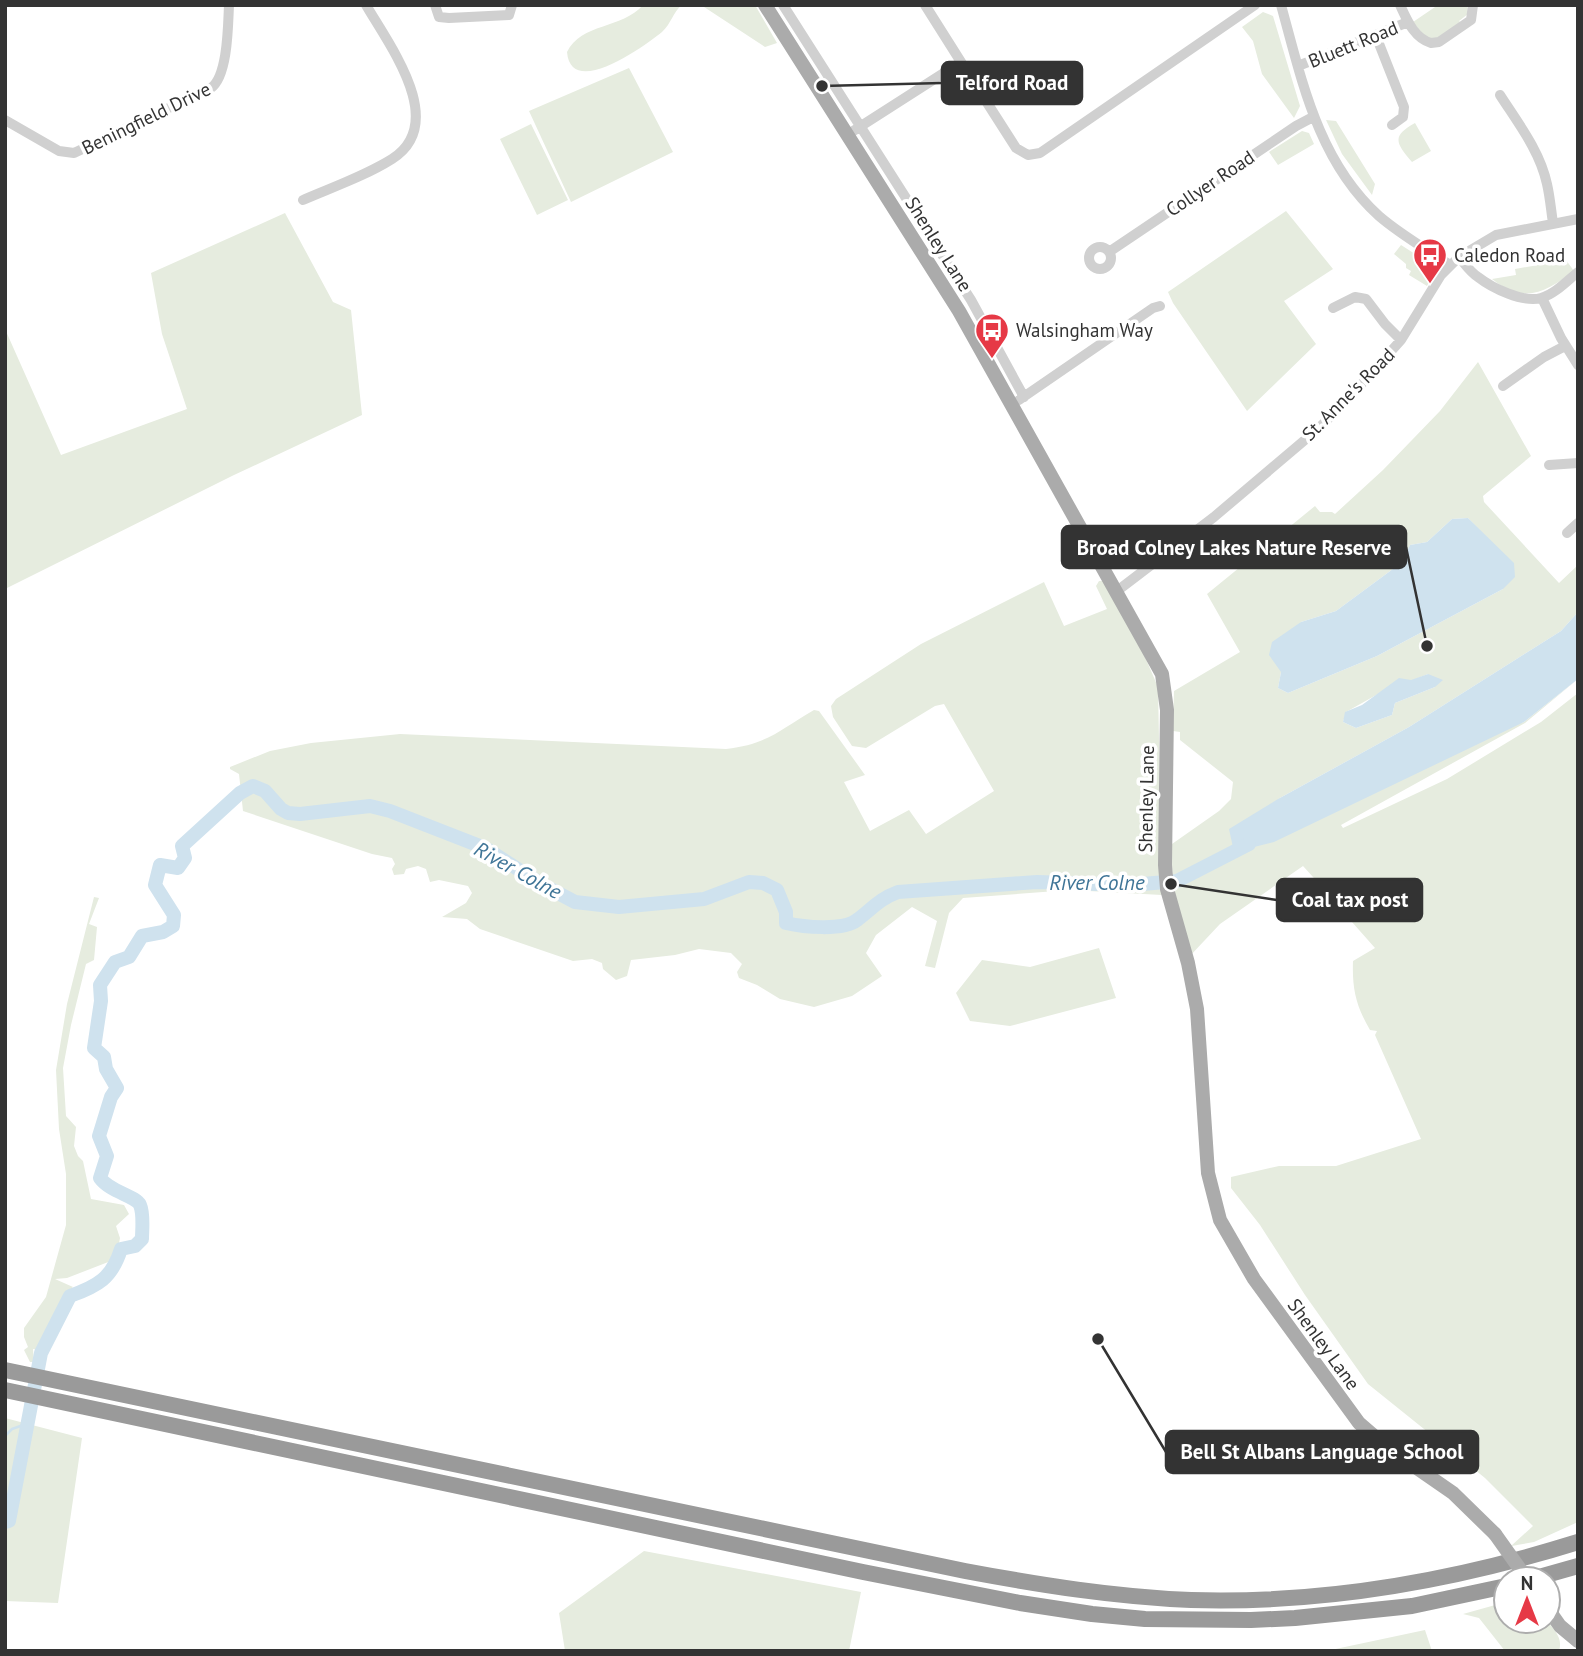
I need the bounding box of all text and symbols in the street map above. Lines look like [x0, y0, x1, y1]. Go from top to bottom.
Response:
street label: Bluett Road [1305, 15, 1401, 73]
callout: Telford Road [942, 62, 1082, 104]
text: Telford Road [956, 69, 1068, 96]
street label: Beningfield Drive [78, 76, 214, 160]
street label: Collyer Road [1161, 145, 1259, 221]
street label: Shenley Lane [900, 192, 978, 296]
bus stop icon: Caledon Road [1411, 236, 1449, 285]
place label: Caledon Road [1454, 243, 1565, 267]
bus stop icon: Walsingham Way [973, 311, 1011, 360]
place label: Walsingham Way [1016, 318, 1153, 342]
street label: St. Anne's Road [1297, 343, 1399, 445]
callout: Broad Colney Lakes Nature Reserve [1062, 526, 1406, 568]
text: Broad Colney Lakes Nature Reserve [1077, 534, 1391, 561]
street label: Shenley Lane [1133, 745, 1159, 853]
water label: River Colne [470, 835, 567, 905]
water label: River Colne [1049, 869, 1145, 896]
callout: Coal tax post [1277, 879, 1422, 921]
text: Coal tax post [1292, 886, 1409, 913]
street label: Shenley Lane [1283, 1293, 1365, 1395]
callout: Bell St Albans Language School [1166, 1431, 1478, 1473]
text: Bell St Albans Language School [1180, 1438, 1464, 1465]
north arrow [1492, 1565, 1562, 1635]
text: N [1521, 1571, 1533, 1595]

